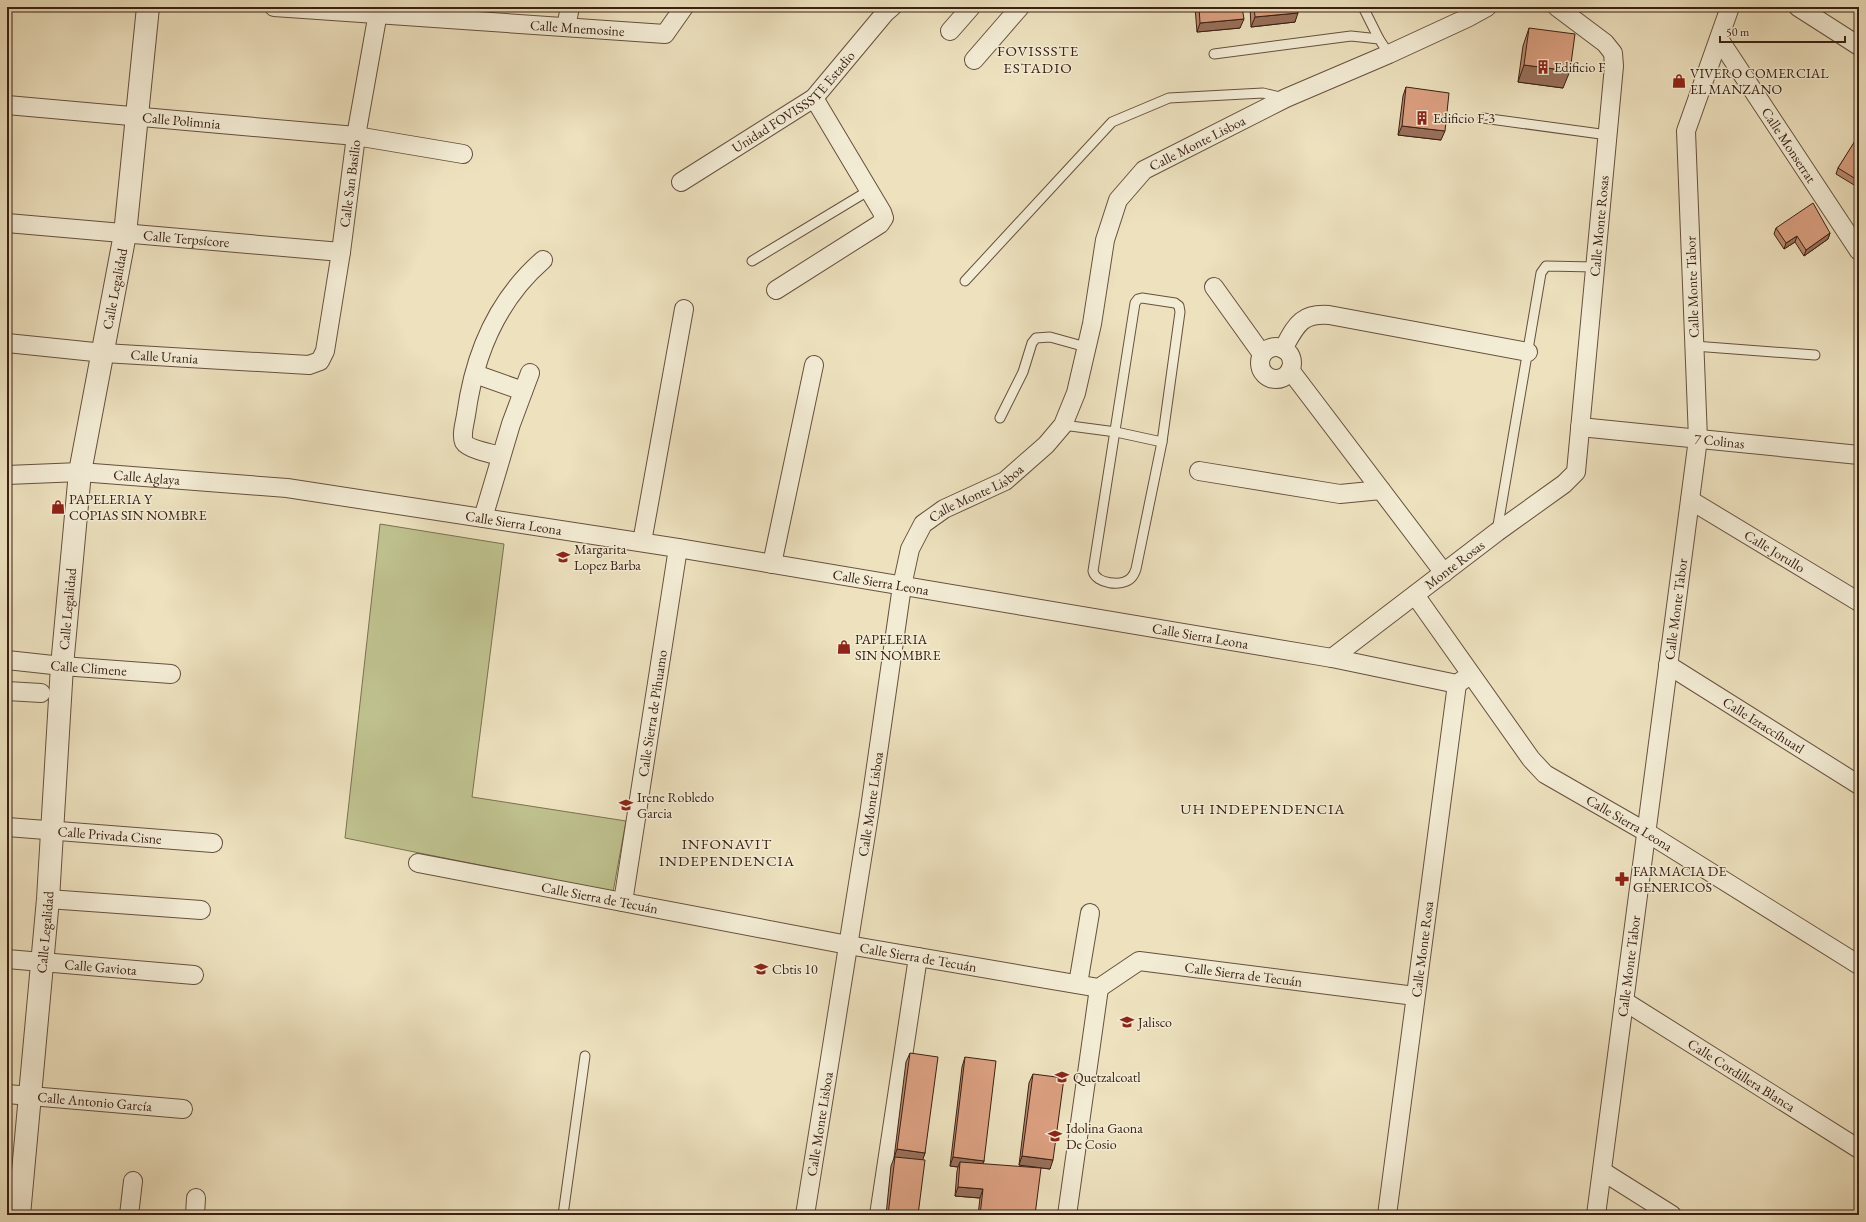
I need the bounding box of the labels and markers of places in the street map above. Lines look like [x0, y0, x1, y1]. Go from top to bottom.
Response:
place label: Edificio F [1554, 58, 1605, 76]
building icon: Edificio F [1535, 59, 1551, 75]
place label: VIVERO COMERCIAL EL MANZANO [1690, 64, 1829, 98]
shop icon: VIVERO COMERCIAL EL MANZANO [1671, 73, 1687, 89]
place label: Edificio F-3 [1433, 109, 1495, 127]
building icon: Edificio F-3 [1414, 110, 1430, 126]
place label: PAPELERIA Y COPIAS SIN NOMBRE [69, 490, 207, 524]
shop icon: PAPELERIA Y COPIAS SIN NOMBRE [50, 499, 66, 515]
place label: Margarita Lopez Barba [574, 540, 641, 574]
school or university icon: Margarita Lopez Barba [555, 549, 571, 565]
place label: PAPELERIA SIN NOMBRE [855, 630, 941, 664]
shop icon: PAPELERIA SIN NOMBRE [836, 639, 852, 655]
place label: Irene Robledo Garcia [637, 788, 714, 822]
school or university icon: Irene Robledo Garcia [618, 797, 634, 813]
place label: FARMACIA DE GENERICOS [1633, 862, 1726, 896]
pharmacy icon: FARMACIA DE GENERICOS [1614, 871, 1630, 887]
place label: Cbtis 10 [772, 960, 818, 978]
school or university icon: Cbtis 10 [753, 961, 769, 977]
place label: Jalisco [1137, 1013, 1172, 1031]
school or university icon: Jalisco [1119, 1014, 1135, 1030]
place label: Quetzalcoatl [1073, 1068, 1141, 1086]
school or university icon: Quetzalcoatl [1054, 1069, 1070, 1085]
place label: Idolina Gaona De Cosio [1066, 1119, 1143, 1153]
school or university icon: Idolina Gaona De Cosio [1047, 1128, 1063, 1144]

